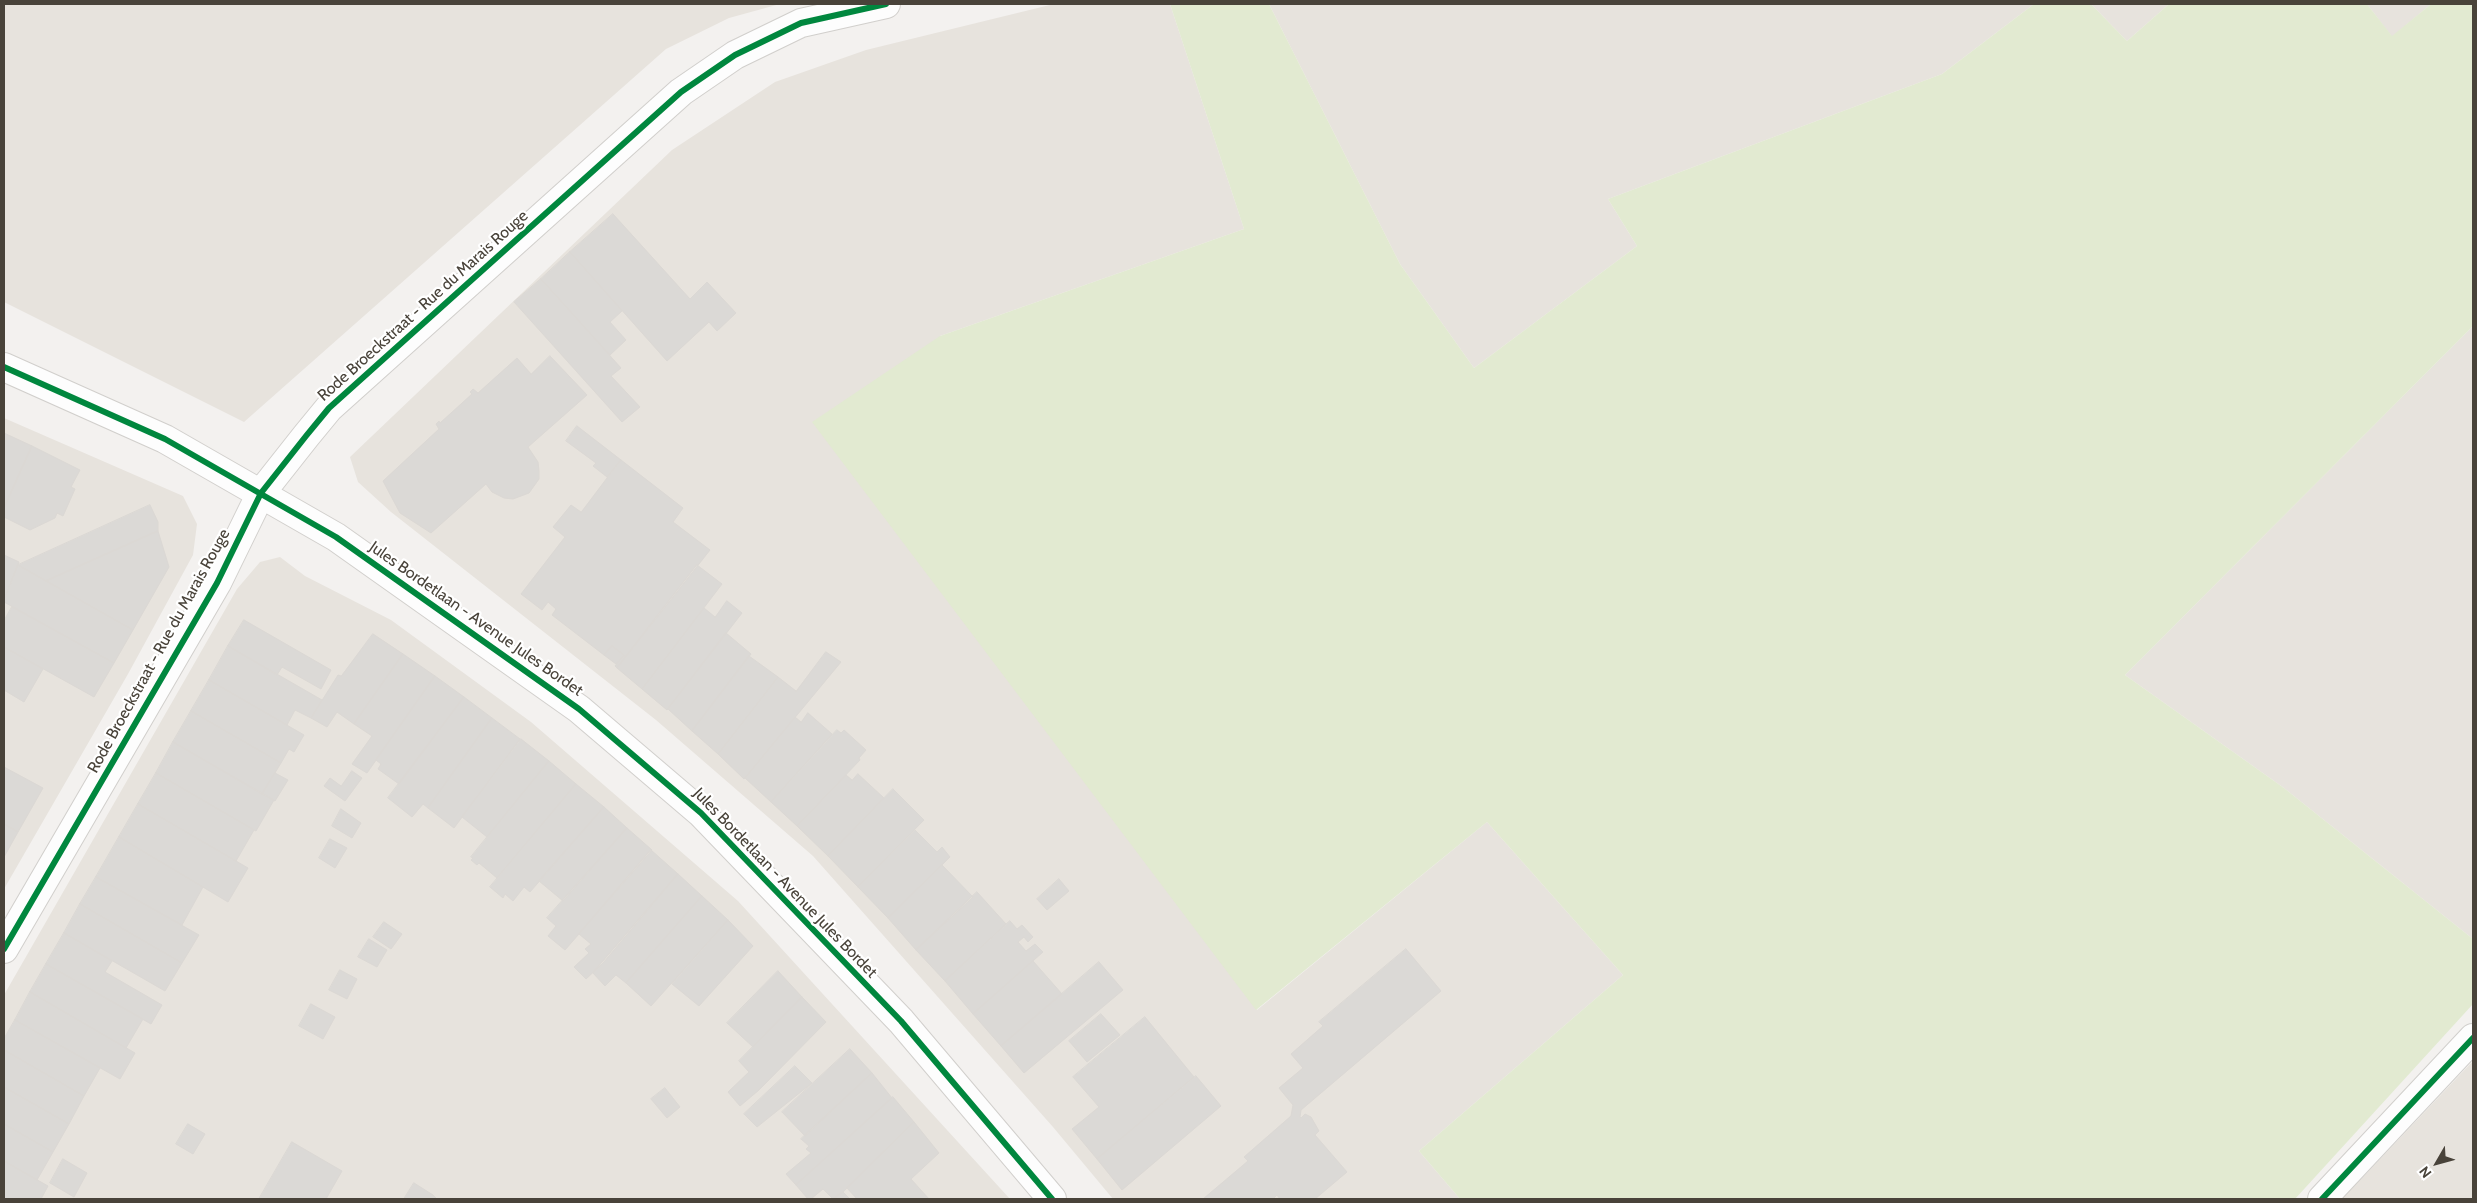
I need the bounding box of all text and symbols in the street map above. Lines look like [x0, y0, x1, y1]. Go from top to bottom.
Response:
street label: Rode Broeckstraat - Rue du Marais Rouge [314, 206, 532, 406]
street label: Rode Broeckstraat - Rue du Marais Rouge [84, 526, 234, 776]
street label: Jules Bordetlaan - Avenue Jules Bordet [365, 538, 587, 700]
street label: Jules Bordetlaan - Avenue Jules Bordet [689, 784, 881, 982]
north arrow [2412, 1138, 2462, 1188]
text: N [2415, 1163, 2435, 1182]

